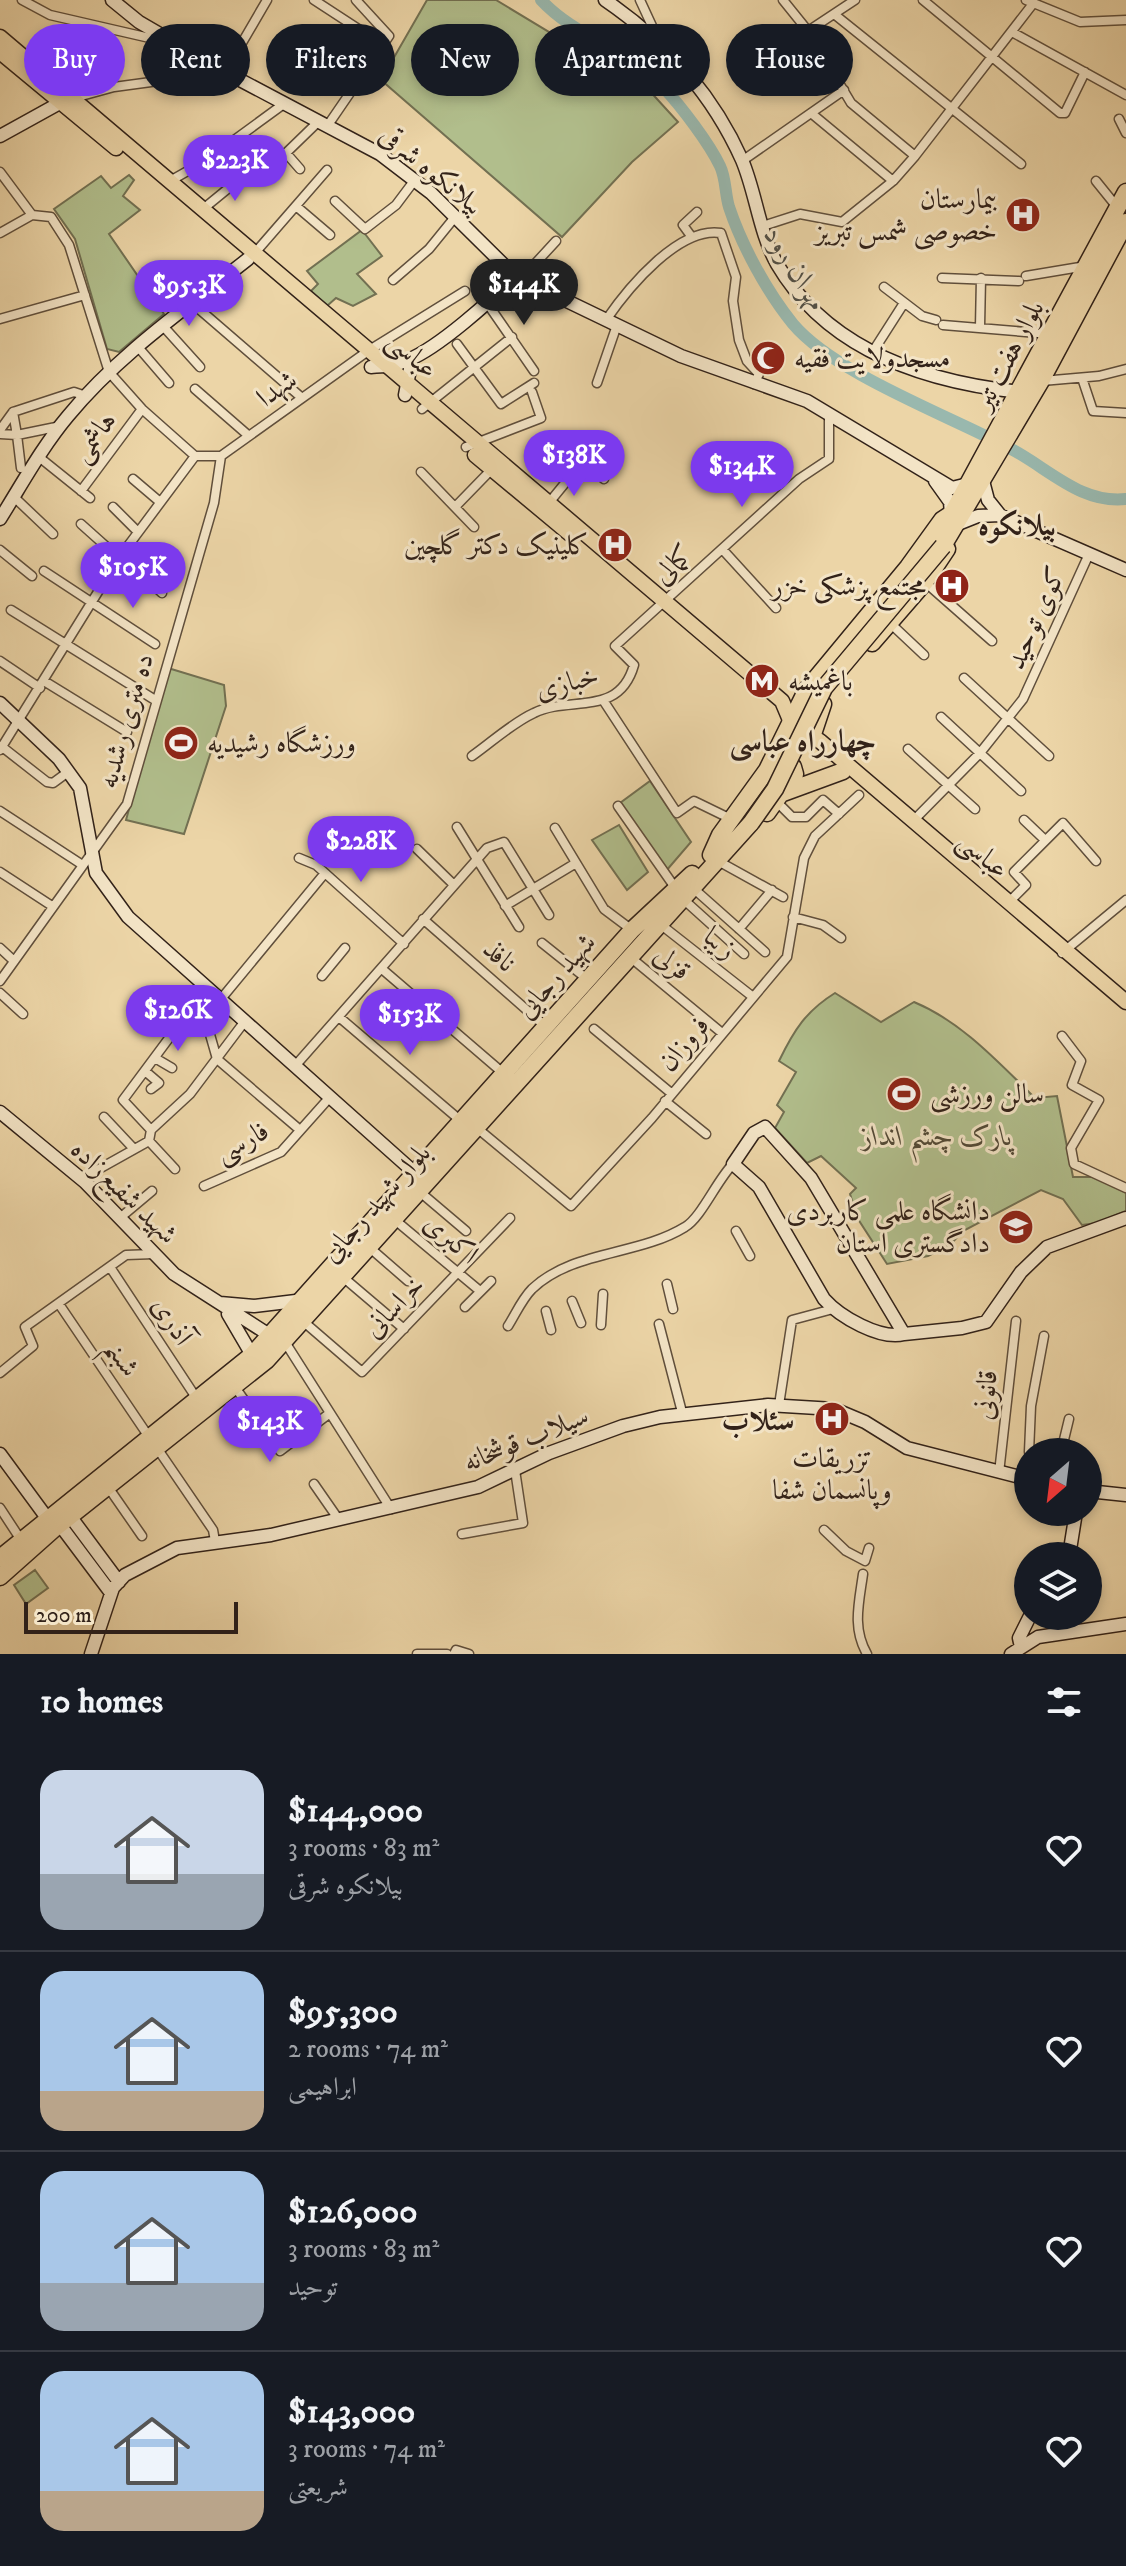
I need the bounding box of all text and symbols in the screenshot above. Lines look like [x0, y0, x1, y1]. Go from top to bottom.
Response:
chip: Buy [24, 24, 125, 96]
chip: Rent [141, 24, 250, 96]
chip: Filters [266, 24, 395, 96]
chip: New [411, 24, 519, 96]
chip: Apartment [535, 24, 710, 96]
chip: House [726, 24, 853, 96]
street label: بیلانکوه شرقی [372, 117, 490, 223]
pin: $223K [179, 135, 291, 203]
text: $223K [201, 144, 269, 177]
place label: بیمارستان خصوصی شمس تبریز [812, 182, 997, 250]
hospital icon: بیمارستان خصوصی شمس تبریز [1004, 196, 1042, 234]
water label: مهران رود [754, 219, 836, 319]
pin: $144K [468, 259, 580, 327]
pin: $95.3K [124, 260, 254, 328]
text: $144K [488, 268, 560, 301]
text: $95.3K [152, 269, 226, 302]
street label: بلوار هفت تیر [964, 294, 1052, 419]
street label: عباسى [378, 323, 445, 388]
mosque icon: مسجدولایت فقیه [749, 339, 787, 377]
place label: مسجدولایت فقیه [794, 341, 950, 376]
street label: شهدا [250, 363, 304, 415]
street label: هاشمی [63, 405, 125, 470]
pin: $138K [518, 430, 630, 498]
text: $138K [542, 439, 606, 472]
pin: $134K [686, 441, 798, 509]
text: $134K [709, 450, 775, 483]
district label: بیلانکوه [978, 508, 1056, 545]
hospital icon: کلینیک دکتر گلچین [596, 526, 634, 564]
place label: کلینیک دکتر گلچین [404, 528, 589, 563]
street label: کمالی [646, 538, 700, 592]
pin: $105K [77, 542, 189, 610]
text: $105K [99, 551, 167, 584]
street label: کوی توحید [998, 561, 1074, 675]
hospital icon: مجتمع پزشکی خزر [933, 567, 971, 605]
place label: مجتمع پزشکی خزر [769, 569, 926, 611]
street label: ده متری رشدیه [90, 649, 162, 793]
street label: خبازی [531, 658, 603, 708]
metro station icon: باغمیشه [743, 662, 781, 700]
place label: باغمیشه [788, 664, 853, 699]
sports icon: ورزشگاه رشیدیه [162, 724, 200, 762]
district label: چهارراه عباسی [730, 724, 876, 762]
place label: ورزشگاه رشیدیه [207, 725, 356, 761]
pin: $228K [305, 816, 417, 884]
street label: عباسى [949, 823, 1016, 887]
text: $228K [325, 825, 397, 858]
street label: زیبا [696, 919, 744, 967]
street label: شهید رجایی [508, 926, 604, 1026]
street label: نافذ [475, 932, 523, 980]
street label: قزلی [646, 937, 698, 989]
pin: $126K [122, 985, 234, 1053]
pin: $153K [354, 989, 466, 1057]
text: $126K [144, 994, 212, 1027]
text: $153K [378, 998, 442, 1031]
street label: فروزان [651, 1009, 717, 1079]
sports icon: سالن ورزشی [885, 1075, 923, 1113]
place label: سالن ورزشی [930, 1077, 1044, 1113]
street label: فارسی [209, 1113, 275, 1171]
park label: پارک چشم انداز [859, 1119, 1015, 1163]
street label: شهید شفیع‌زاده [58, 1132, 185, 1257]
street label: بلوار شهید رجایی [313, 1136, 439, 1270]
place label: دانشگاه علمی کاربردی دادگستری استان [786, 1193, 990, 1261]
street label: اکبری [416, 1206, 486, 1272]
school or university icon: دانشگاه علمی کاربردی دادگستری استان [997, 1208, 1035, 1246]
street label: خراسانی [356, 1268, 432, 1346]
street label: آذری [143, 1290, 202, 1354]
street label: شبنم [89, 1332, 147, 1389]
street label: قانونی [966, 1368, 1006, 1422]
pin: $143K [214, 1396, 326, 1464]
street label: سیلاب قوشخانه [458, 1398, 594, 1480]
hospital icon: تزریقات وپانسمان شفا [813, 1400, 851, 1438]
district label: سئلاب [722, 1403, 794, 1440]
text: $143K [237, 1405, 303, 1438]
north arrow [1014, 1438, 1102, 1526]
map controls [1014, 1438, 1102, 1630]
place label: تزریقات وپانسمان شفا [772, 1441, 892, 1510]
button: layers [1014, 1542, 1102, 1630]
scale bar [24, 1598, 238, 1634]
text: 200 m [36, 1602, 92, 1629]
icon: filters [1042, 1680, 1086, 1724]
text: 10 homes [40, 1681, 163, 1723]
text: $144,000 [288, 1790, 423, 1832]
icon: home [104, 1802, 200, 1898]
icon: heart [1042, 1828, 1086, 1872]
text: 3 rooms · 83 m² [288, 1832, 439, 1865]
text: بیلانکوه شرقی [288, 1870, 403, 1903]
text: $95,300 [288, 1991, 398, 2033]
icon: home [104, 2003, 200, 2099]
icon: heart [1042, 2029, 1086, 2073]
text: 2 rooms · 74 m² [288, 2033, 448, 2066]
text: ابراهیمی [288, 2071, 357, 2104]
text: $126,000 [288, 2191, 417, 2233]
icon: home [104, 2203, 200, 2299]
icon: heart [1042, 2229, 1086, 2273]
text: 3 rooms · 83 m² [288, 2233, 439, 2266]
text: توحید [288, 2271, 338, 2304]
text: $143,000 [288, 2391, 415, 2433]
icon: home [104, 2403, 200, 2499]
icon: heart [1042, 2429, 1086, 2473]
text: 3 rooms · 74 m² [288, 2433, 445, 2466]
text: شریعتی [288, 2471, 348, 2504]

